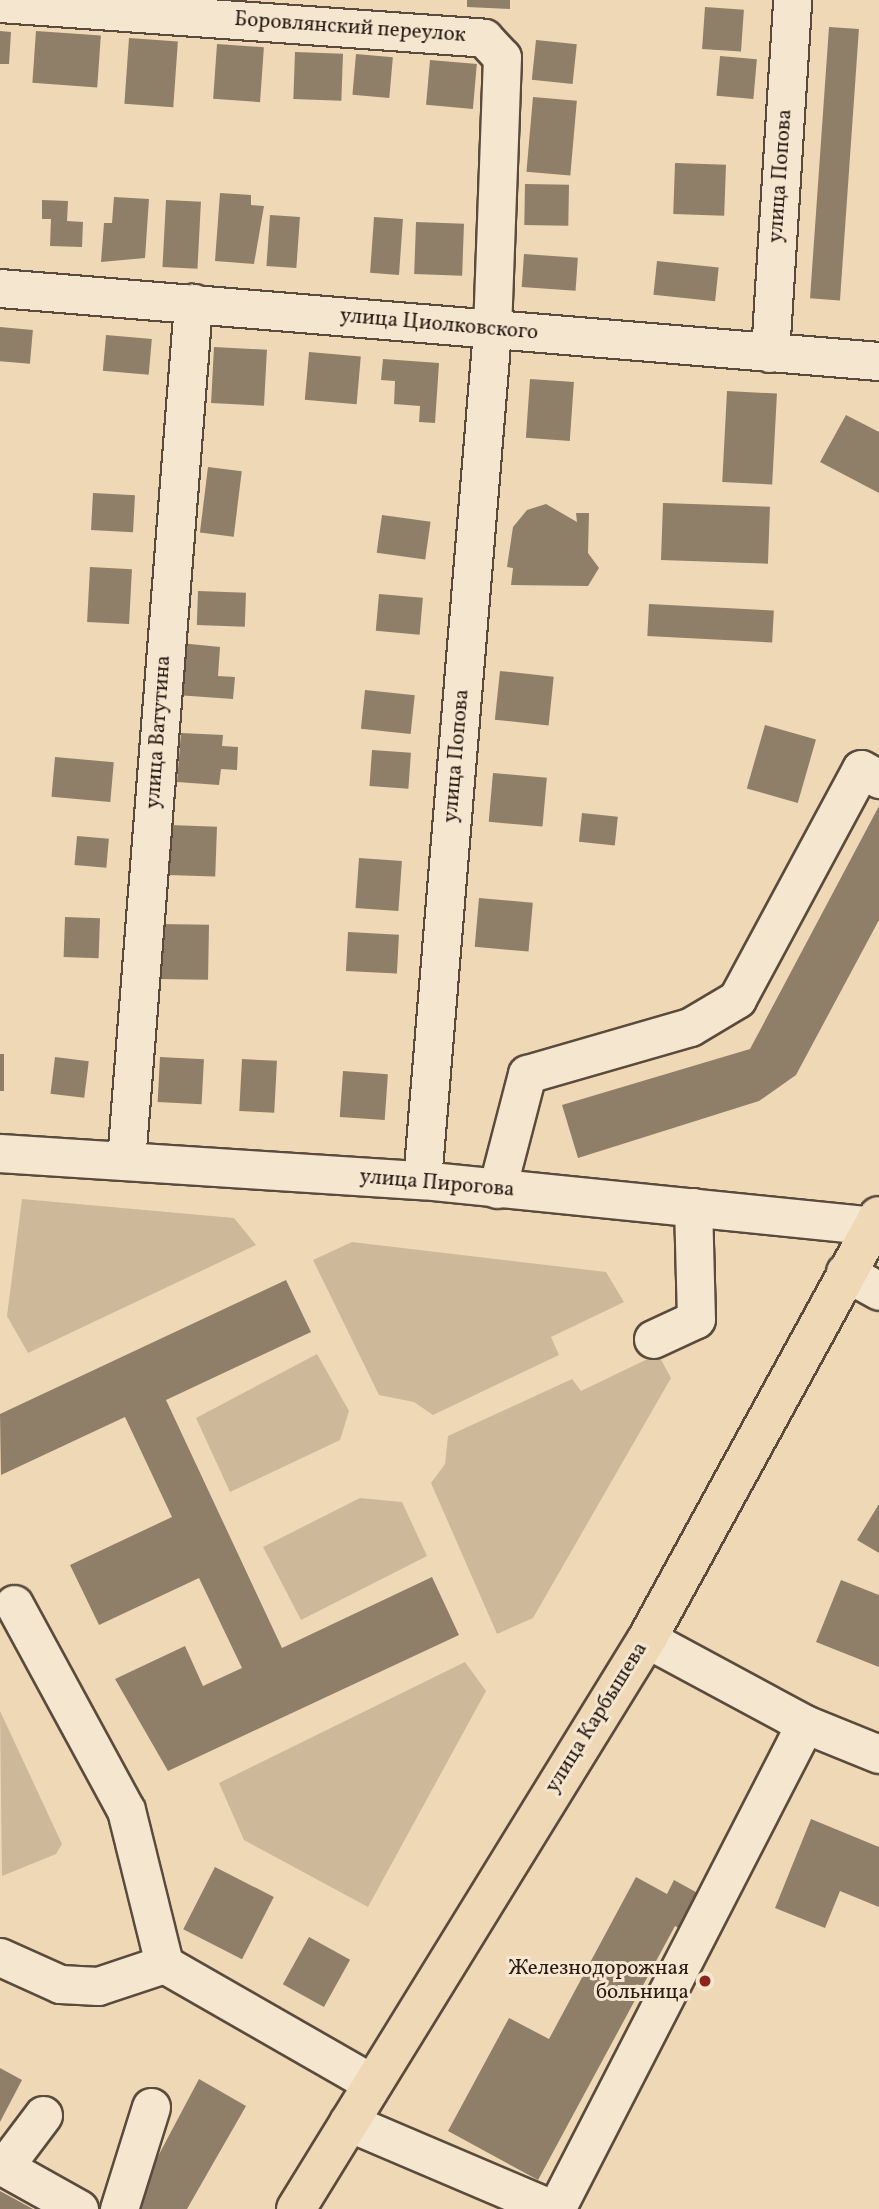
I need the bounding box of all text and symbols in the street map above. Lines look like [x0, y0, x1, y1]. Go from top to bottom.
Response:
street label: Боровлянский переулок [233, 7, 467, 49]
street label: улица Попова [764, 108, 798, 244]
street label: улица Циолковского [339, 304, 539, 346]
street label: улица Ватутина [141, 654, 177, 810]
street label: улица Попова [439, 688, 475, 824]
street label: улица Пирогова [358, 1165, 516, 1203]
street label: улица Карбышева [540, 1638, 654, 1798]
place label: Железнодорожная больница [508, 1956, 689, 2006]
marker: Железнодорожная больница [695, 1971, 715, 1991]

